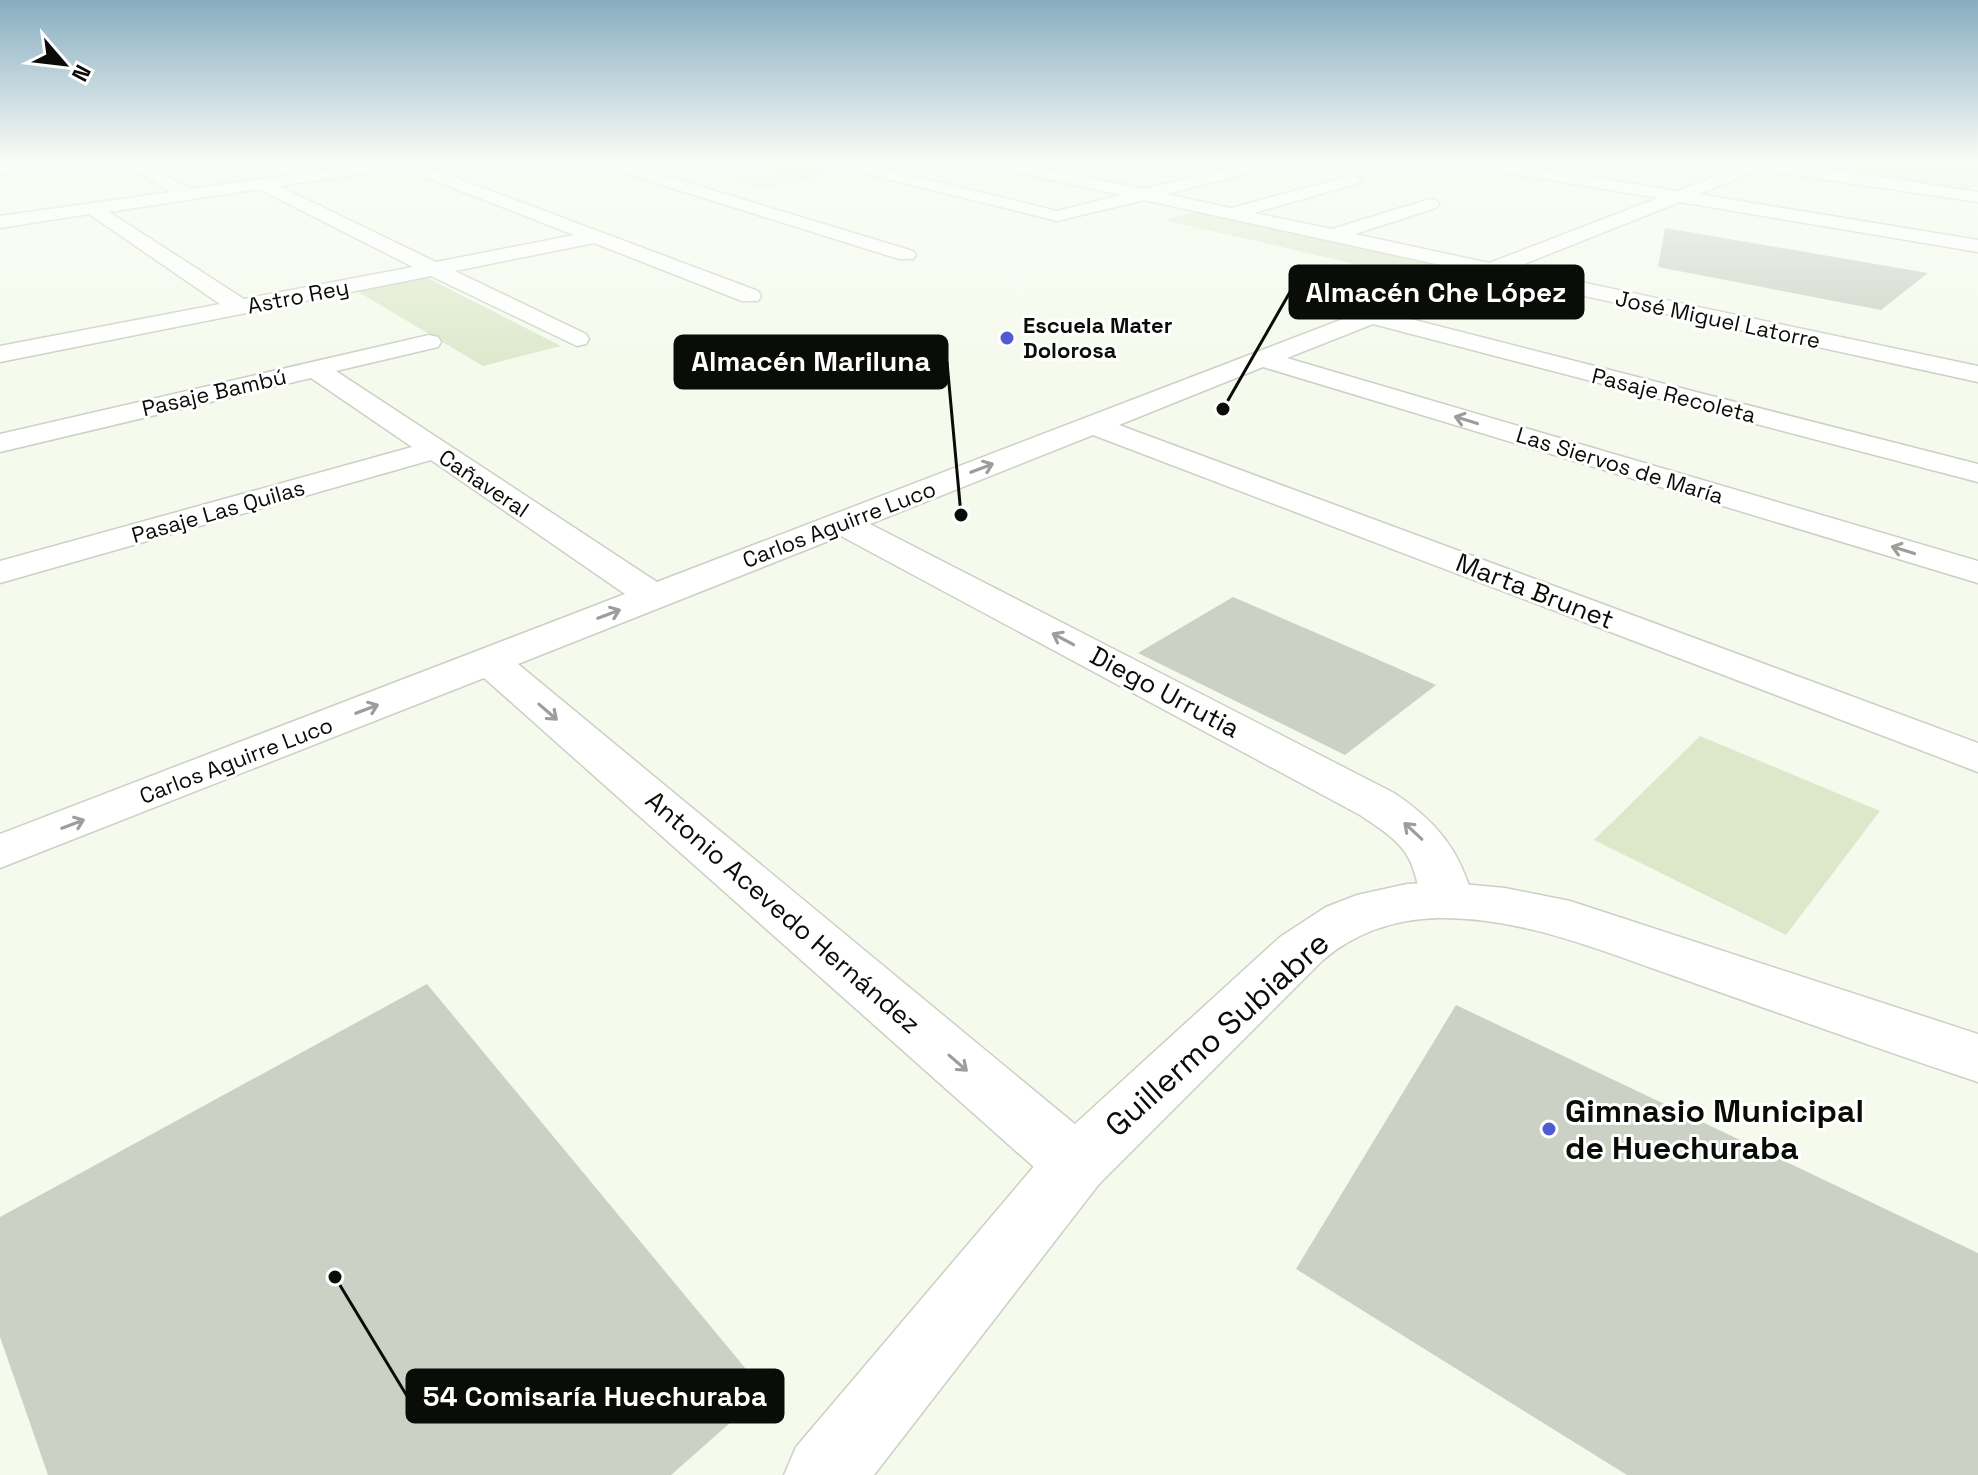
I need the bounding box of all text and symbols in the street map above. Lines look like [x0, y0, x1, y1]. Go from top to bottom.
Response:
north arrow [24, 24, 104, 104]
text: N [66, 60, 97, 86]
callout: Almacén Che López [1290, 266, 1583, 318]
street label: Astro Rey [245, 272, 351, 320]
text: Almacén Che López [1305, 274, 1567, 310]
street label: José Miguel Latorre [1613, 284, 1823, 354]
place label: Escuela Mater Dolorosa [1023, 311, 1173, 364]
marker: Escuela Mater Dolorosa [998, 329, 1016, 347]
callout: Almacén Mariluna [675, 336, 947, 388]
text: Almacén Mariluna [691, 343, 931, 379]
street label: Pasaje Recoleta [1589, 361, 1759, 429]
street label: Pasaje Bambú [139, 362, 289, 422]
one-way arrow [1454, 412, 1480, 427]
street label: Las Siervos de María [1513, 420, 1727, 510]
street label: Cañaveral [434, 443, 534, 523]
one-way arrow [969, 460, 994, 474]
street label: Pasaje Las Quilas [128, 473, 308, 549]
street label: Carlos Aguirre Luco [738, 474, 940, 574]
one-way arrow [1891, 542, 1917, 557]
street label: Marta Brunet [1451, 545, 1619, 637]
one-way arrow [596, 606, 621, 620]
one-way arrow [1052, 630, 1076, 646]
street label: Diego Urrutia [1084, 638, 1246, 746]
one-way arrow [354, 700, 379, 715]
one-way arrow [538, 702, 558, 720]
street label: Carlos Aguirre Luco [135, 710, 337, 810]
street label: Antonio Acevedo Hernández [638, 783, 928, 1041]
one-way arrow [60, 815, 85, 830]
one-way arrow [1404, 822, 1424, 841]
street label: Guillermo Subiabre [1097, 923, 1337, 1145]
one-way arrow [948, 1054, 968, 1072]
place label: Gimnasio Municipal de Huechuraba [1565, 1091, 1864, 1168]
marker: Gimnasio Municipal de Huechuraba [1540, 1120, 1558, 1138]
callout: 54 Comisaría Huechuraba [407, 1370, 783, 1422]
text: 54 Comisaría Huechuraba [423, 1378, 767, 1414]

